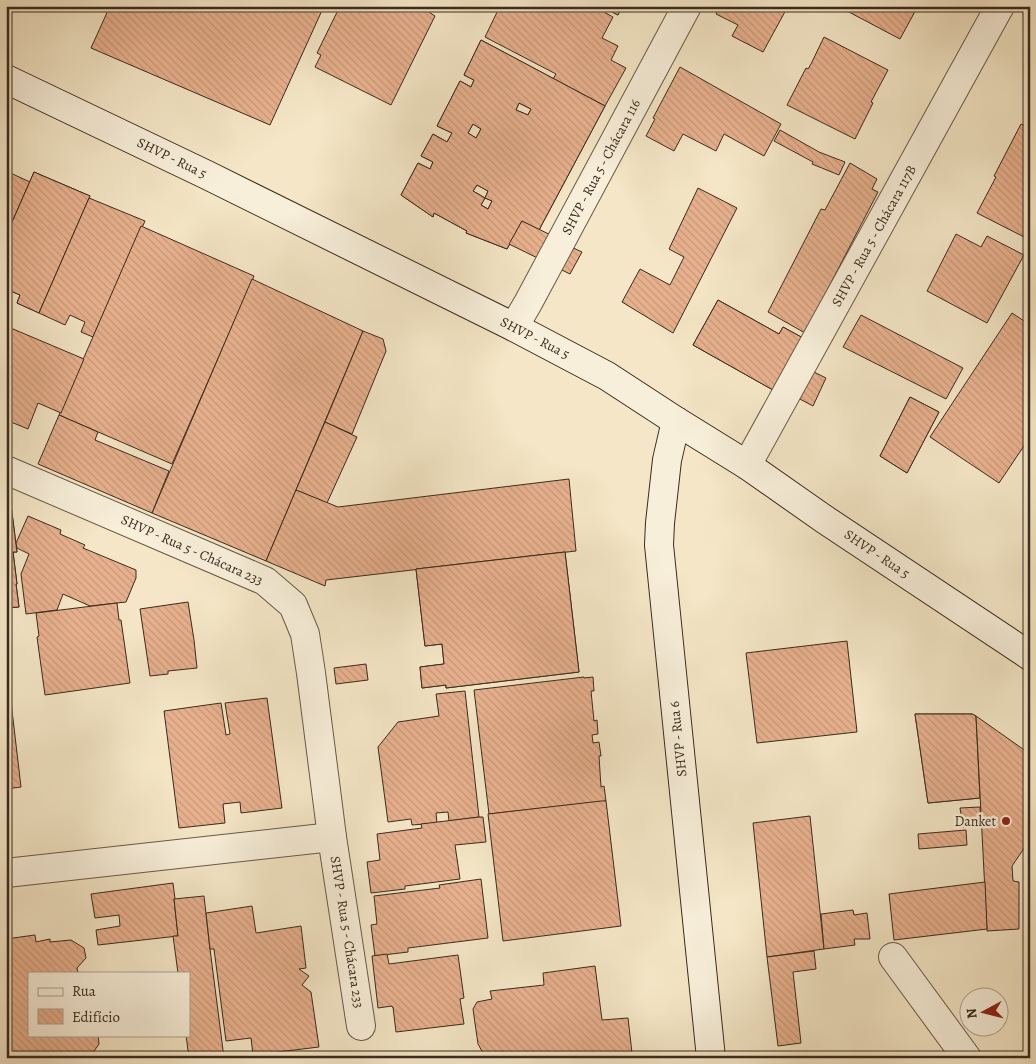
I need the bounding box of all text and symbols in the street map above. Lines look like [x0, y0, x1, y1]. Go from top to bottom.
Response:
street label: SHVP - Rua 5 - Chácara 116 [557, 96, 645, 238]
street label: SHVP - Rua 5 [134, 133, 210, 183]
street label: SHVP - Rua 5 - Chácara 117B [827, 162, 921, 310]
street label: SHVP - Rua 5 [497, 312, 573, 364]
street label: SHVP - Rua 5 - Chácara 233 [118, 510, 266, 590]
street label: SHVP - Rua 5 [840, 525, 914, 583]
street label: SHVP - Rua 6 [665, 700, 691, 778]
place label: Danket [954, 812, 996, 831]
marker: Danket [1000, 815, 1012, 827]
street label: SHVP - Rua 5 - Chácara 233 [326, 855, 368, 1010]
legend [28, 972, 190, 1036]
text: Rua [72, 981, 96, 1001]
north arrow [958, 986, 1008, 1036]
text: Edifício [72, 1007, 120, 1027]
text: N [962, 1007, 982, 1020]

